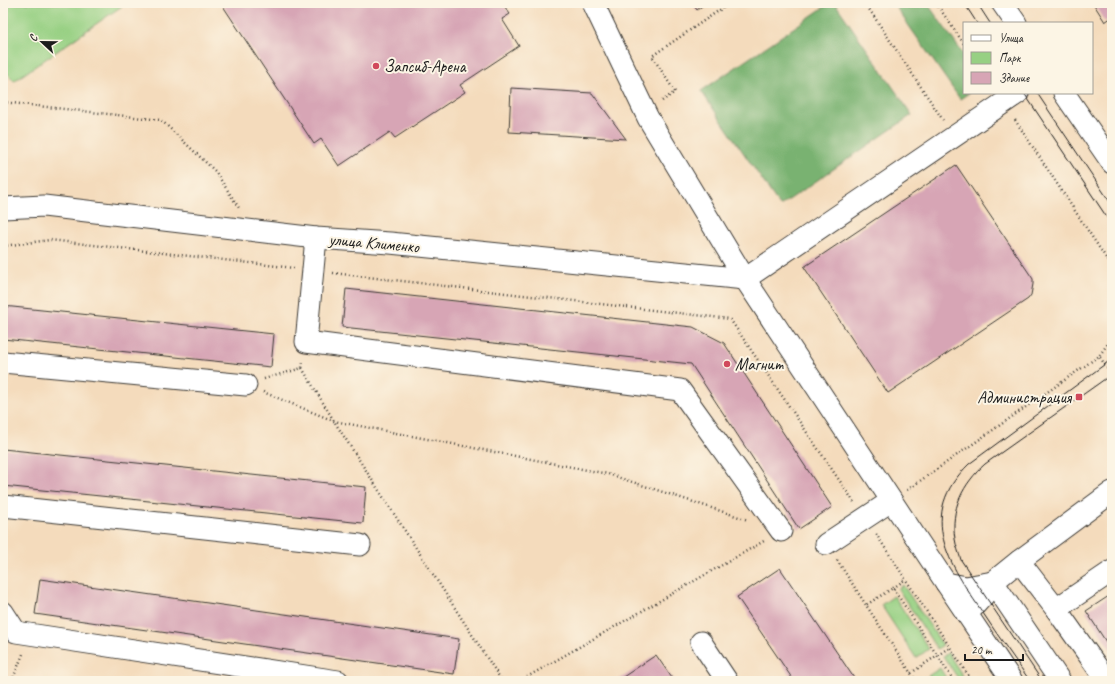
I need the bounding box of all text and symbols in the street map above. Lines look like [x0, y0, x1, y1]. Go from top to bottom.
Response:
north arrow [22, 22, 62, 62]
legend [963, 22, 1093, 94]
text: Улица [999, 30, 1024, 46]
text: С [25, 32, 41, 43]
text: Парк [999, 50, 1022, 66]
place label: Запсиб-Арена [384, 56, 467, 77]
marker: Запсиб-Арена [371, 61, 381, 71]
text: Здание [999, 70, 1030, 86]
street label: улица Клименко [327, 229, 421, 257]
place label: Магнит [735, 354, 784, 375]
marker: Магнит [722, 359, 732, 369]
place label: Администрация [977, 387, 1073, 408]
marker: Администрация [1074, 392, 1084, 402]
scale bar [965, 636, 1023, 662]
text: 20 m [971, 642, 993, 658]

